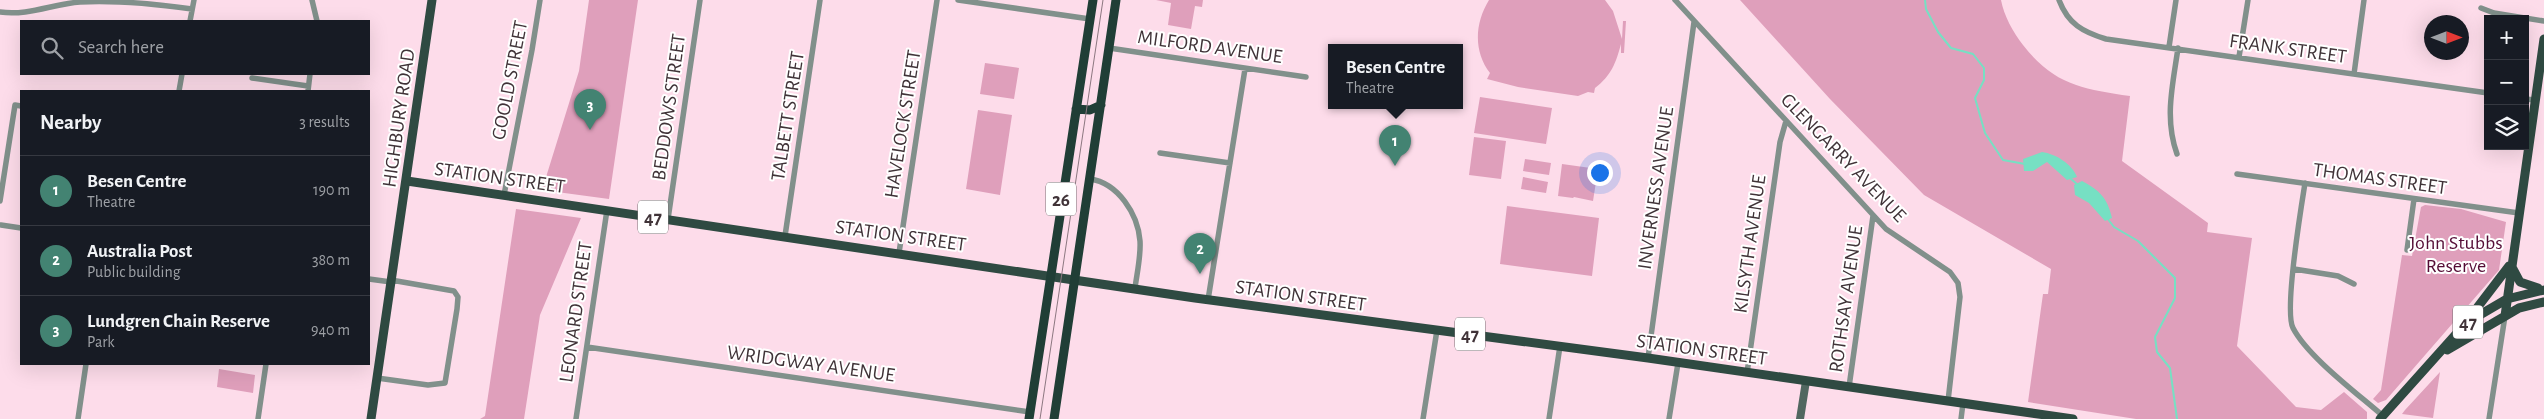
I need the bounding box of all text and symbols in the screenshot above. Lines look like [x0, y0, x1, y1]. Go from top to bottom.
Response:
north arrow [2424, 15, 2469, 60]
map controls [2484, 15, 2529, 150]
button: + [2484, 15, 2529, 60]
street label: GOOLD STREET [489, 19, 531, 142]
search box [20, 20, 370, 75]
street label: MILFORD AVENUE [1136, 27, 1284, 67]
street label: FRANK STREET [2228, 31, 2348, 67]
street label: BEDDOWS STREET [649, 32, 689, 182]
icon: search [38, 34, 66, 62]
text: Search here [78, 38, 164, 57]
popup [1328, 44, 1463, 109]
street label: HIGHBURY ROAD [379, 47, 419, 189]
street label: HAVELOCK STREET [881, 48, 925, 200]
street label: TALBETT STREET [768, 50, 808, 182]
text: Besen Centre [1346, 58, 1445, 77]
button: − [2484, 60, 2529, 105]
text: Theatre [1346, 80, 1394, 96]
pin: 3 [574, 89, 606, 130]
street label: GLENGARRY AVENUE [1777, 90, 1910, 226]
street label: INVERNESS AVENUE [1635, 105, 1677, 271]
button: layers [2484, 105, 2529, 150]
text: Nearby [40, 112, 101, 133]
text: 3 results [299, 114, 350, 130]
pin: 1 [1379, 125, 1411, 166]
street label: STATION STREET [433, 159, 567, 197]
your location [1587, 160, 1613, 186]
street label: THOMAS STREET [2312, 160, 2448, 198]
text: Besen Centre [87, 172, 187, 191]
street label: KILSYTH AVENUE [1730, 173, 1770, 314]
text: 1 [53, 182, 59, 198]
text: 190 m [313, 182, 350, 198]
road number: 26 [1046, 182, 1076, 215]
text: Theatre [87, 194, 135, 210]
road number: 47 [638, 200, 668, 233]
street label: STATION STREET [834, 217, 968, 255]
street label: ROTHSAY AVENUE [1826, 224, 1866, 374]
pin: 2 [1184, 233, 1216, 274]
park label: John Stubbs Reserve [2409, 233, 2503, 276]
street label: LEONARD STREET [556, 240, 596, 384]
text: Australia Post [87, 242, 192, 261]
text: 2 [52, 252, 60, 268]
text: 380 m [312, 252, 350, 268]
text: Public building [87, 264, 181, 280]
street label: STATION STREET [1234, 277, 1368, 315]
road number: 47 [2453, 306, 2483, 338]
text: Lundgren Chain Reserve [87, 312, 270, 331]
road number: 47 [1455, 318, 1485, 350]
text: 3 [53, 322, 59, 338]
text: 940 m [311, 322, 350, 338]
street label: STATION STREET [1635, 331, 1769, 369]
text: Park [87, 334, 115, 350]
street label: WRIDGWAY AVENUE [726, 342, 896, 386]

